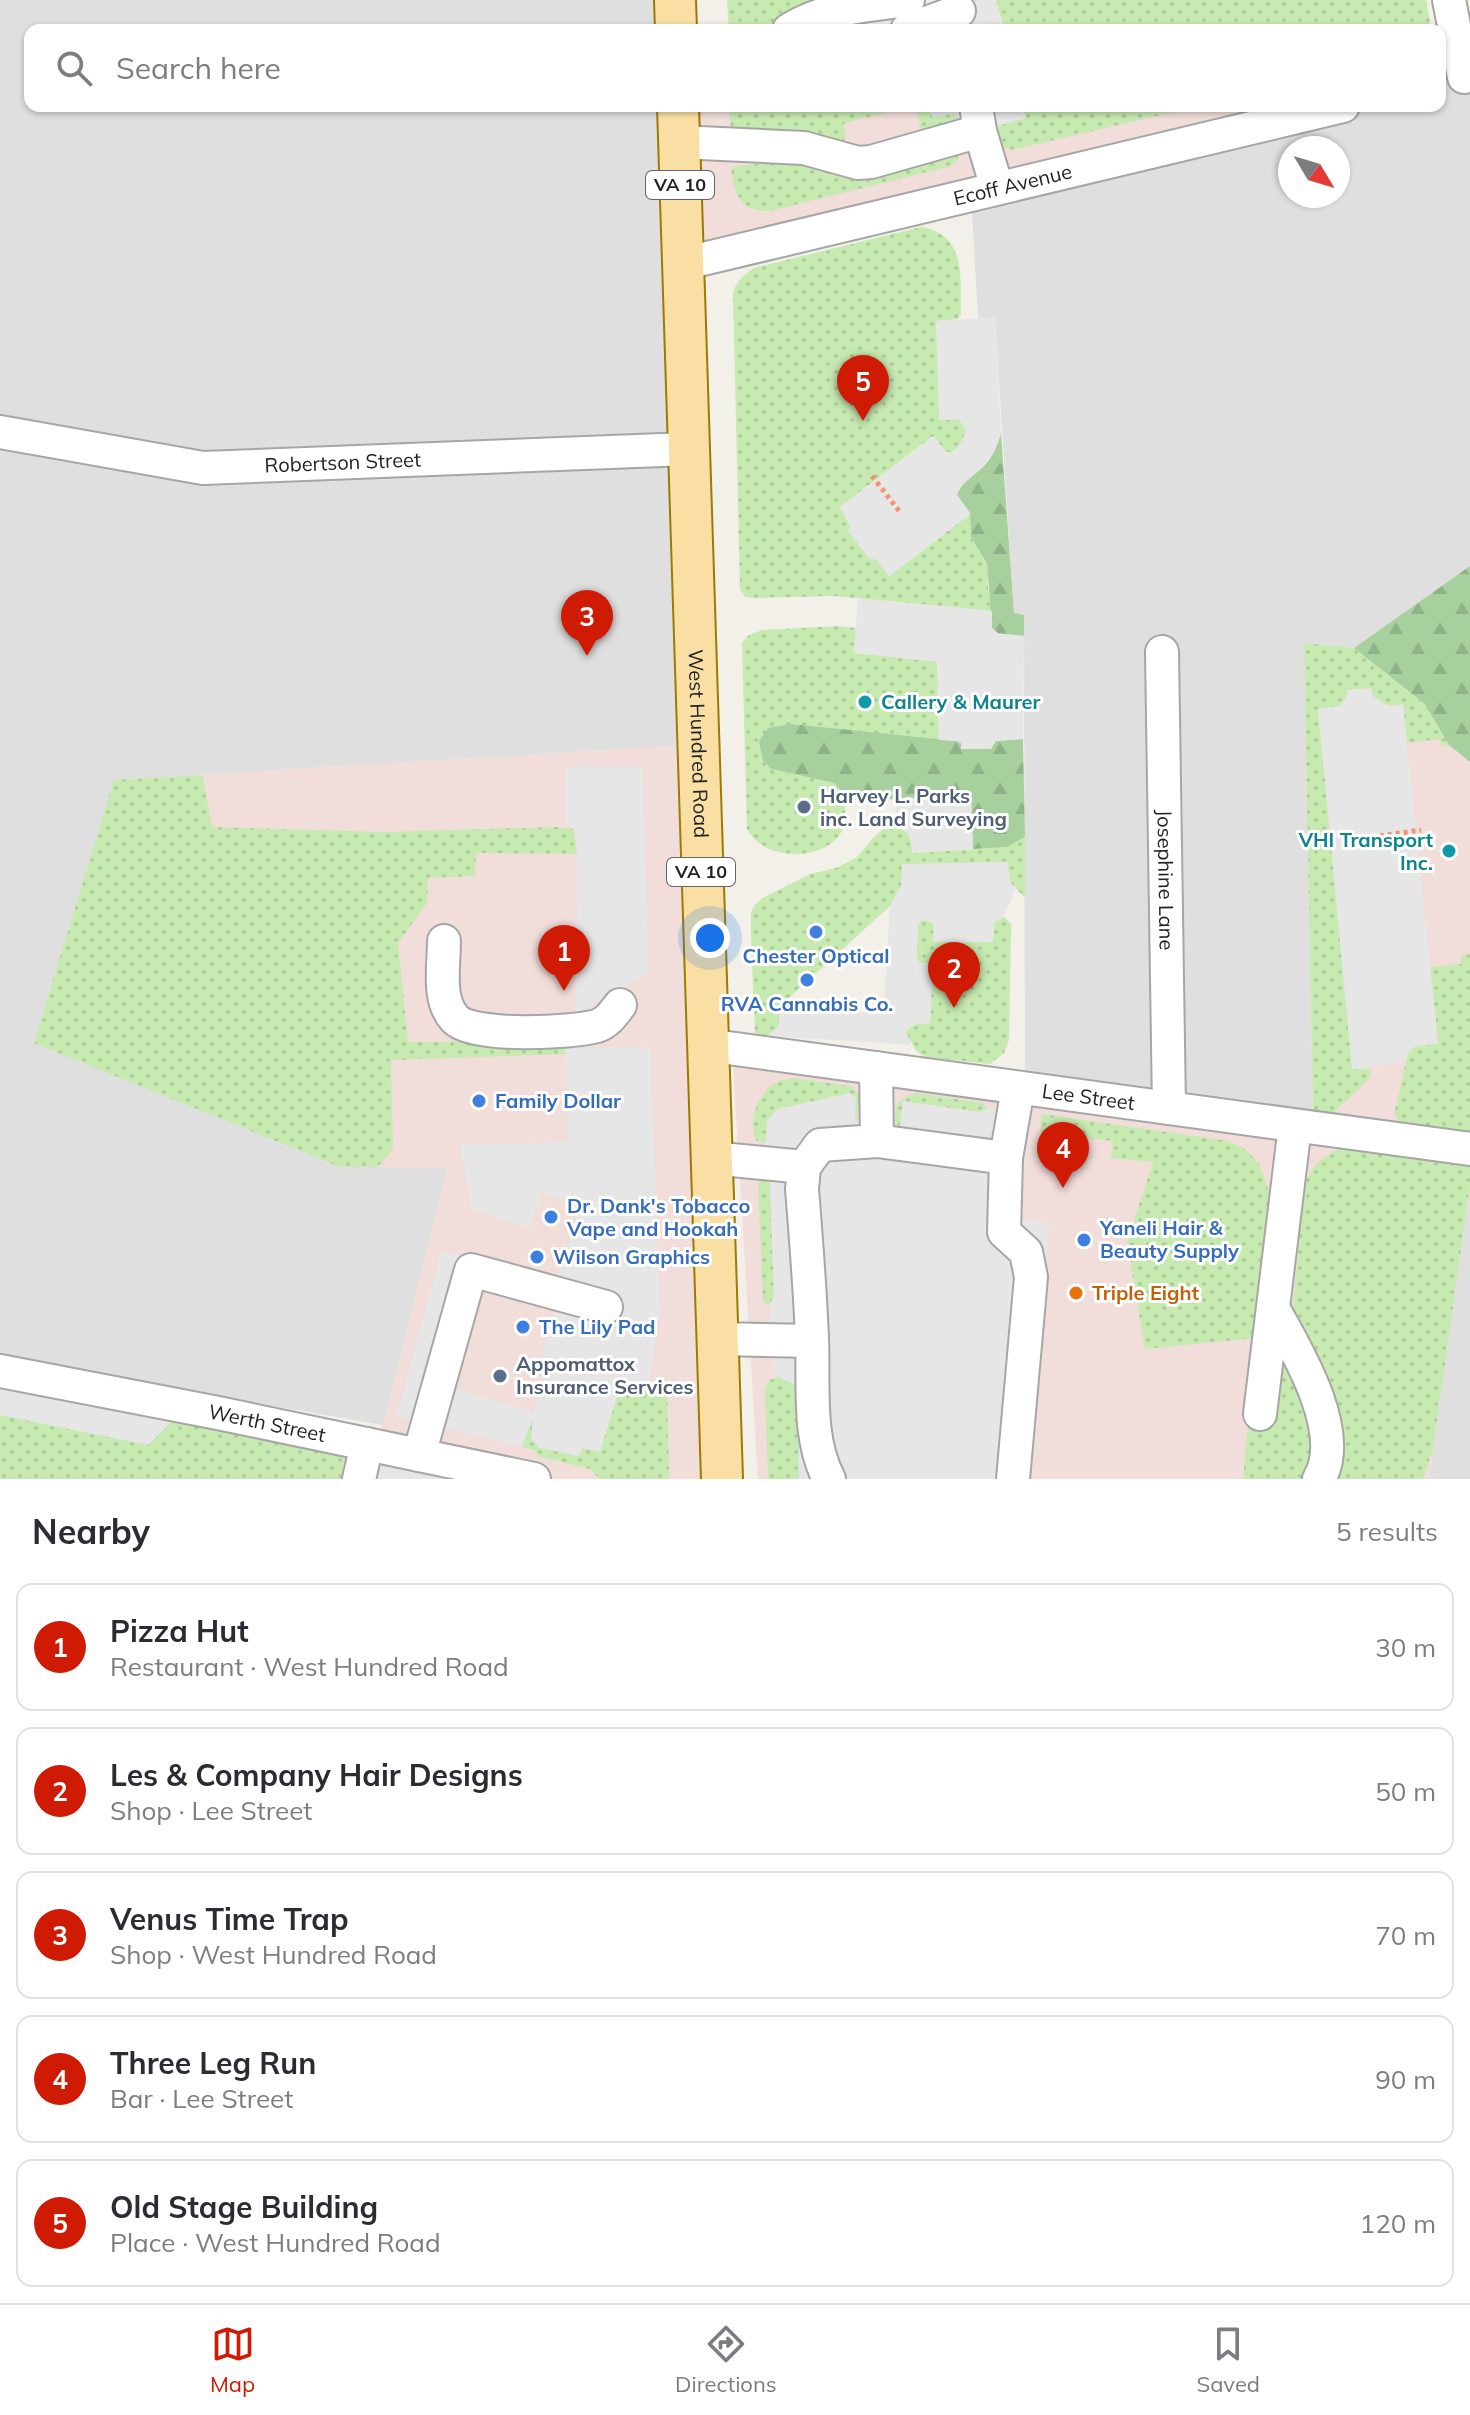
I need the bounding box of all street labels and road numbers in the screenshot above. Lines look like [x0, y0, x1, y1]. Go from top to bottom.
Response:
street label: Ecoff Avenue [951, 158, 1074, 211]
road number: VA 10 [646, 171, 714, 199]
street label: Robertson Street [264, 446, 421, 478]
street label: West Hundred Road [683, 649, 714, 838]
street label: Josephine Lane [1152, 809, 1180, 951]
road number: VA 10 [667, 858, 735, 886]
street label: Lee Street [1041, 1078, 1136, 1115]
street label: Werth Street [206, 1398, 328, 1447]

